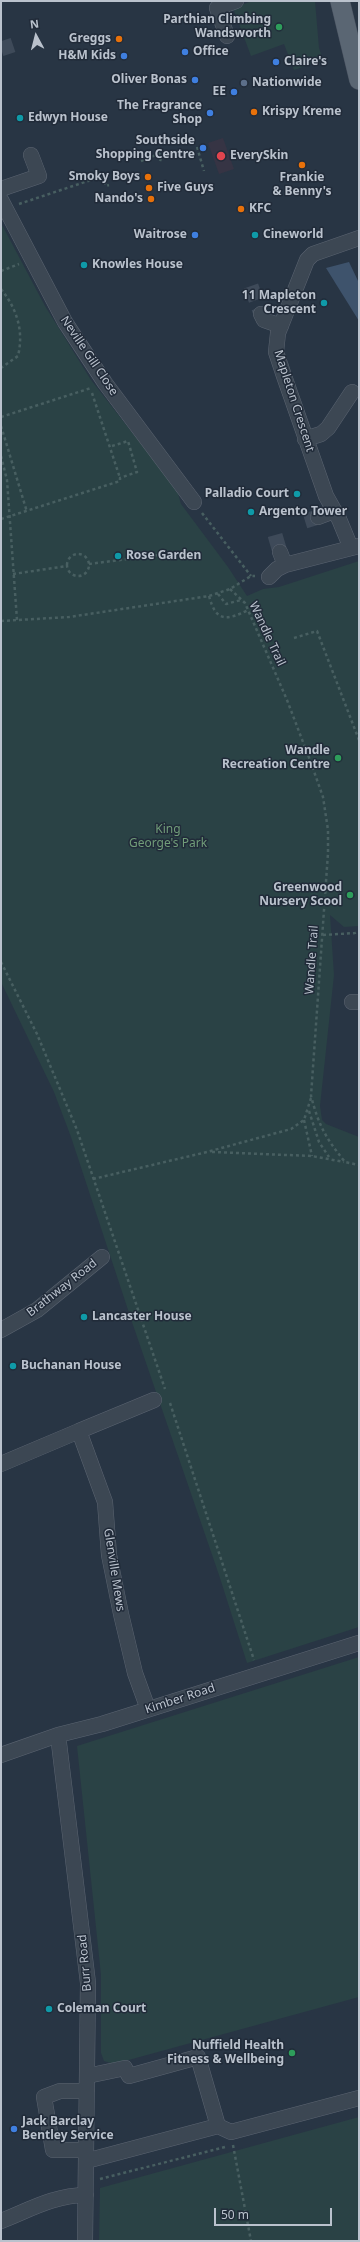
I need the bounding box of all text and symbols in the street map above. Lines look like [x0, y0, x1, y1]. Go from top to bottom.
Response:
place label: Parthian Climbing Wandsworth [163, 13, 271, 41]
north arrow [16, 16, 56, 56]
text: N [29, 16, 40, 32]
marker: Parthian Climbing Wandsworth [274, 22, 284, 32]
place label: Greggs [69, 32, 111, 46]
marker: Greggs [114, 34, 124, 44]
place label: Office [193, 45, 229, 59]
marker: Office [180, 47, 190, 57]
place label: H&M Kids [58, 49, 116, 63]
marker: H&M Kids [119, 51, 129, 61]
place label: Claire's [284, 55, 327, 69]
marker: Claire's [271, 57, 281, 67]
place label: Oliver Bonas [111, 73, 187, 87]
marker: Oliver Bonas [190, 75, 200, 85]
place label: Nationwide [252, 76, 322, 90]
marker: Nationwide [239, 78, 249, 88]
place label: EE [213, 85, 226, 99]
marker: EE [229, 87, 239, 97]
place label: The Fragrance Shop [117, 99, 202, 127]
place label: Krispy Kreme [262, 105, 341, 119]
marker: Krispy Kreme [249, 107, 259, 117]
marker: The Fragrance Shop [205, 108, 215, 118]
place label: Edwyn House [28, 111, 108, 125]
marker: Edwyn House [15, 113, 25, 123]
place label: Southside Shopping Centre [96, 134, 195, 162]
marker: Southside Shopping Centre [198, 143, 208, 153]
place label: EverySkin [230, 149, 288, 163]
marker: EverySkin [215, 150, 227, 162]
marker: Frankie & Benny's [297, 160, 307, 170]
place label: Smoky Boys [69, 170, 140, 184]
place label: Frankie & Benny's [272, 171, 332, 199]
marker: Smoky Boys [143, 172, 153, 182]
place label: Five Guys [157, 181, 214, 195]
marker: Five Guys [144, 183, 154, 193]
place label: Nando's [94, 192, 143, 206]
marker: Nando's [146, 194, 156, 204]
place label: KFC [249, 202, 271, 216]
marker: KFC [236, 204, 246, 214]
place label: Waitrose [134, 228, 187, 242]
place label: Cineworld [263, 228, 323, 242]
marker: Waitrose [190, 230, 200, 240]
marker: Cineworld [250, 230, 260, 240]
place label: Knowles House [92, 258, 183, 272]
marker: Knowles House [79, 260, 89, 270]
place label: 11 Mapleton Crescent [242, 289, 316, 317]
marker: 11 Mapleton Crescent [319, 298, 329, 308]
street label: Neville Gill Close [57, 314, 121, 398]
street label: Mapleton Crescent [271, 348, 317, 454]
place label: Palladio Court [205, 487, 289, 501]
marker: Palladio Court [292, 489, 302, 499]
place label: Argento Tower [259, 505, 347, 519]
marker: Argento Tower [246, 507, 256, 517]
place label: Rose Garden [126, 549, 201, 563]
marker: Rose Garden [113, 551, 123, 561]
street label: Wandle Trail [246, 600, 288, 668]
place label: Wandle Recreation Centre [222, 744, 330, 772]
marker: Wandle Recreation Centre [333, 753, 343, 763]
park label: King George's Park [129, 823, 207, 851]
place label: Greenwood Nursery Scool [259, 881, 342, 909]
marker: Greenwood Nursery Scool [345, 890, 355, 900]
street label: Wandle Trail [302, 925, 322, 995]
street label: Brathway Road [24, 1256, 100, 1320]
place label: Lancaster House [92, 1310, 192, 1324]
marker: Lancaster House [79, 1312, 89, 1322]
place label: Buchanan House [21, 1359, 122, 1373]
marker: Buchanan House [8, 1361, 18, 1371]
street label: Glenville Mews [100, 1527, 128, 1613]
street label: Kimber Road [143, 1681, 217, 1717]
street label: Burr Road [75, 1934, 95, 1992]
place label: Coleman Court [57, 2002, 146, 2016]
marker: Coleman Court [44, 2004, 54, 2014]
place label: Nuffield Health Fitness & Wellbeing [167, 2039, 284, 2067]
marker: Nuffield Health Fitness & Wellbeing [287, 2048, 297, 2058]
place label: Jack Barclay Bentley Service [22, 2115, 114, 2143]
marker: Jack Barclay Bentley Service [9, 2124, 19, 2134]
scale bar [216, 2200, 334, 2226]
text: 50 m [221, 2206, 249, 2223]

